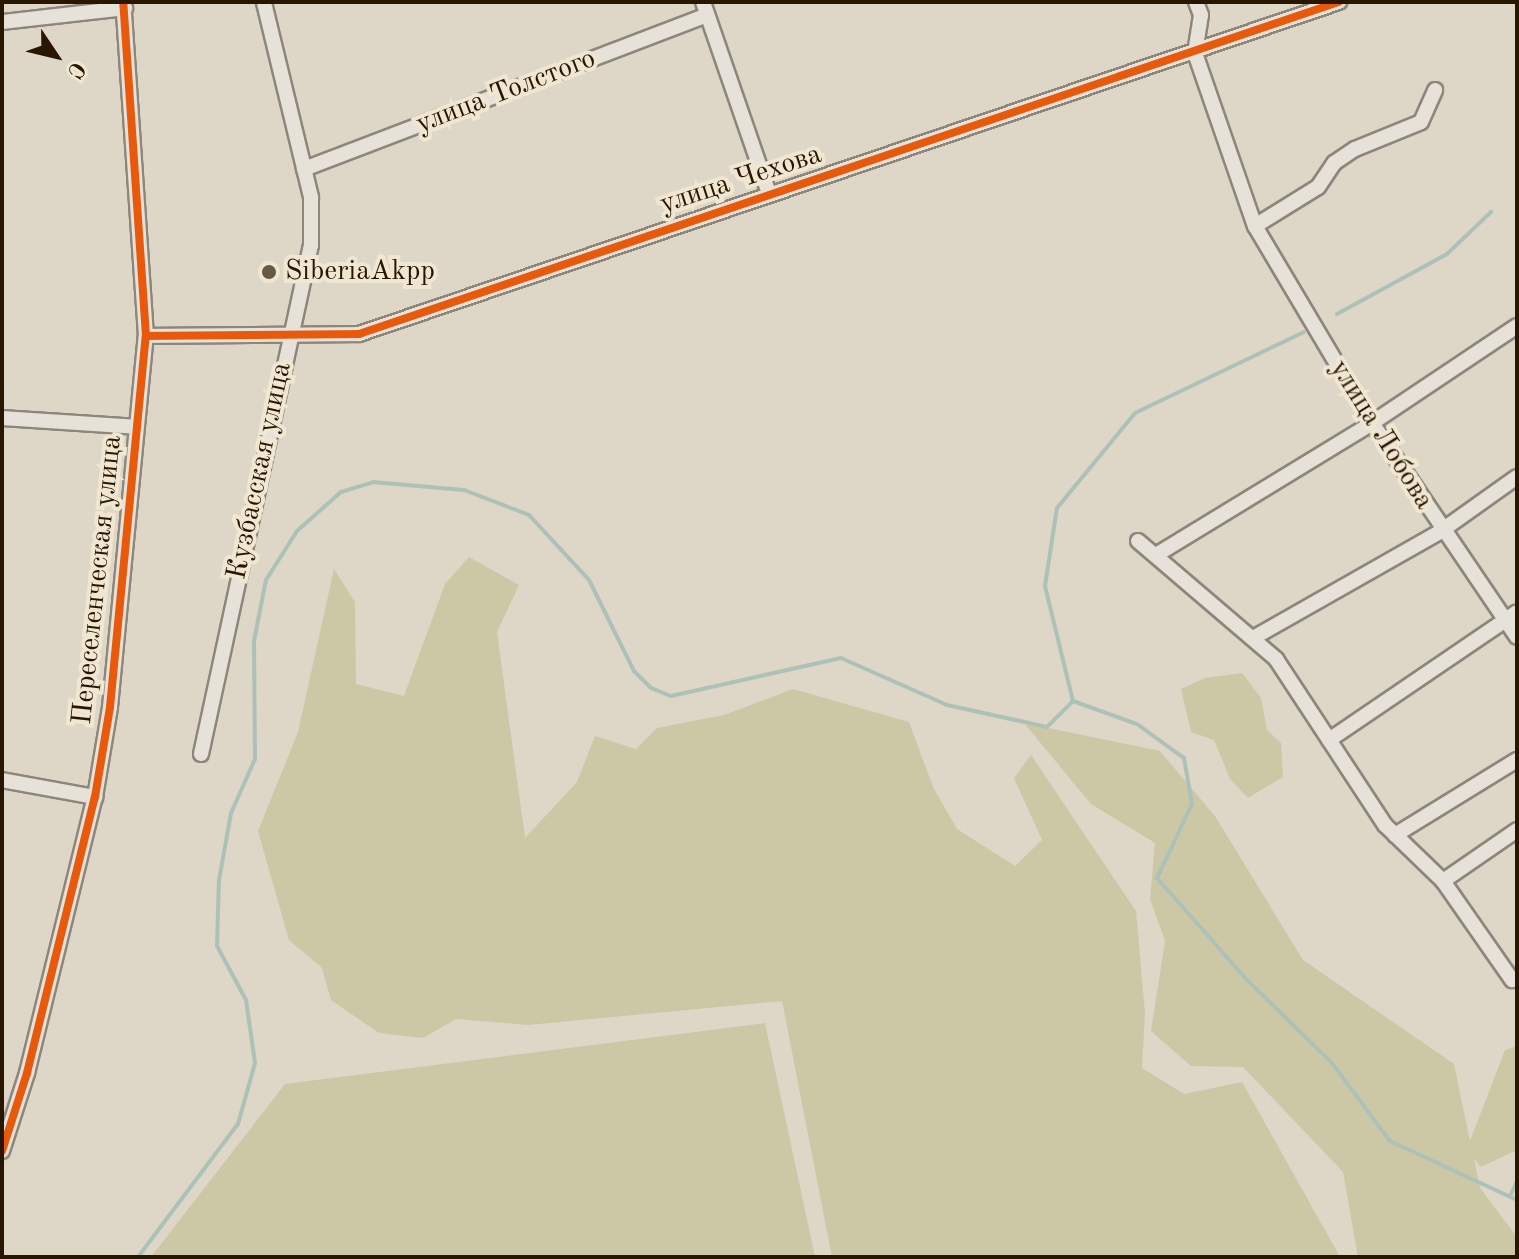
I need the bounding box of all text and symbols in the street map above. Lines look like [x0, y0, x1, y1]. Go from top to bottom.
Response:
north arrow [16, 16, 96, 96]
street label: улица Толстого [412, 42, 600, 142]
text: С [62, 58, 89, 82]
street label: улица Чехова [656, 138, 826, 222]
place label: SiberiaAkpp [285, 255, 435, 289]
marker: SiberiaAkpp [260, 263, 278, 281]
street label: улица Лобова [1322, 354, 1440, 516]
street label: Кузбасская улица [221, 359, 299, 583]
street label: Переселенческая улица [66, 434, 130, 726]

